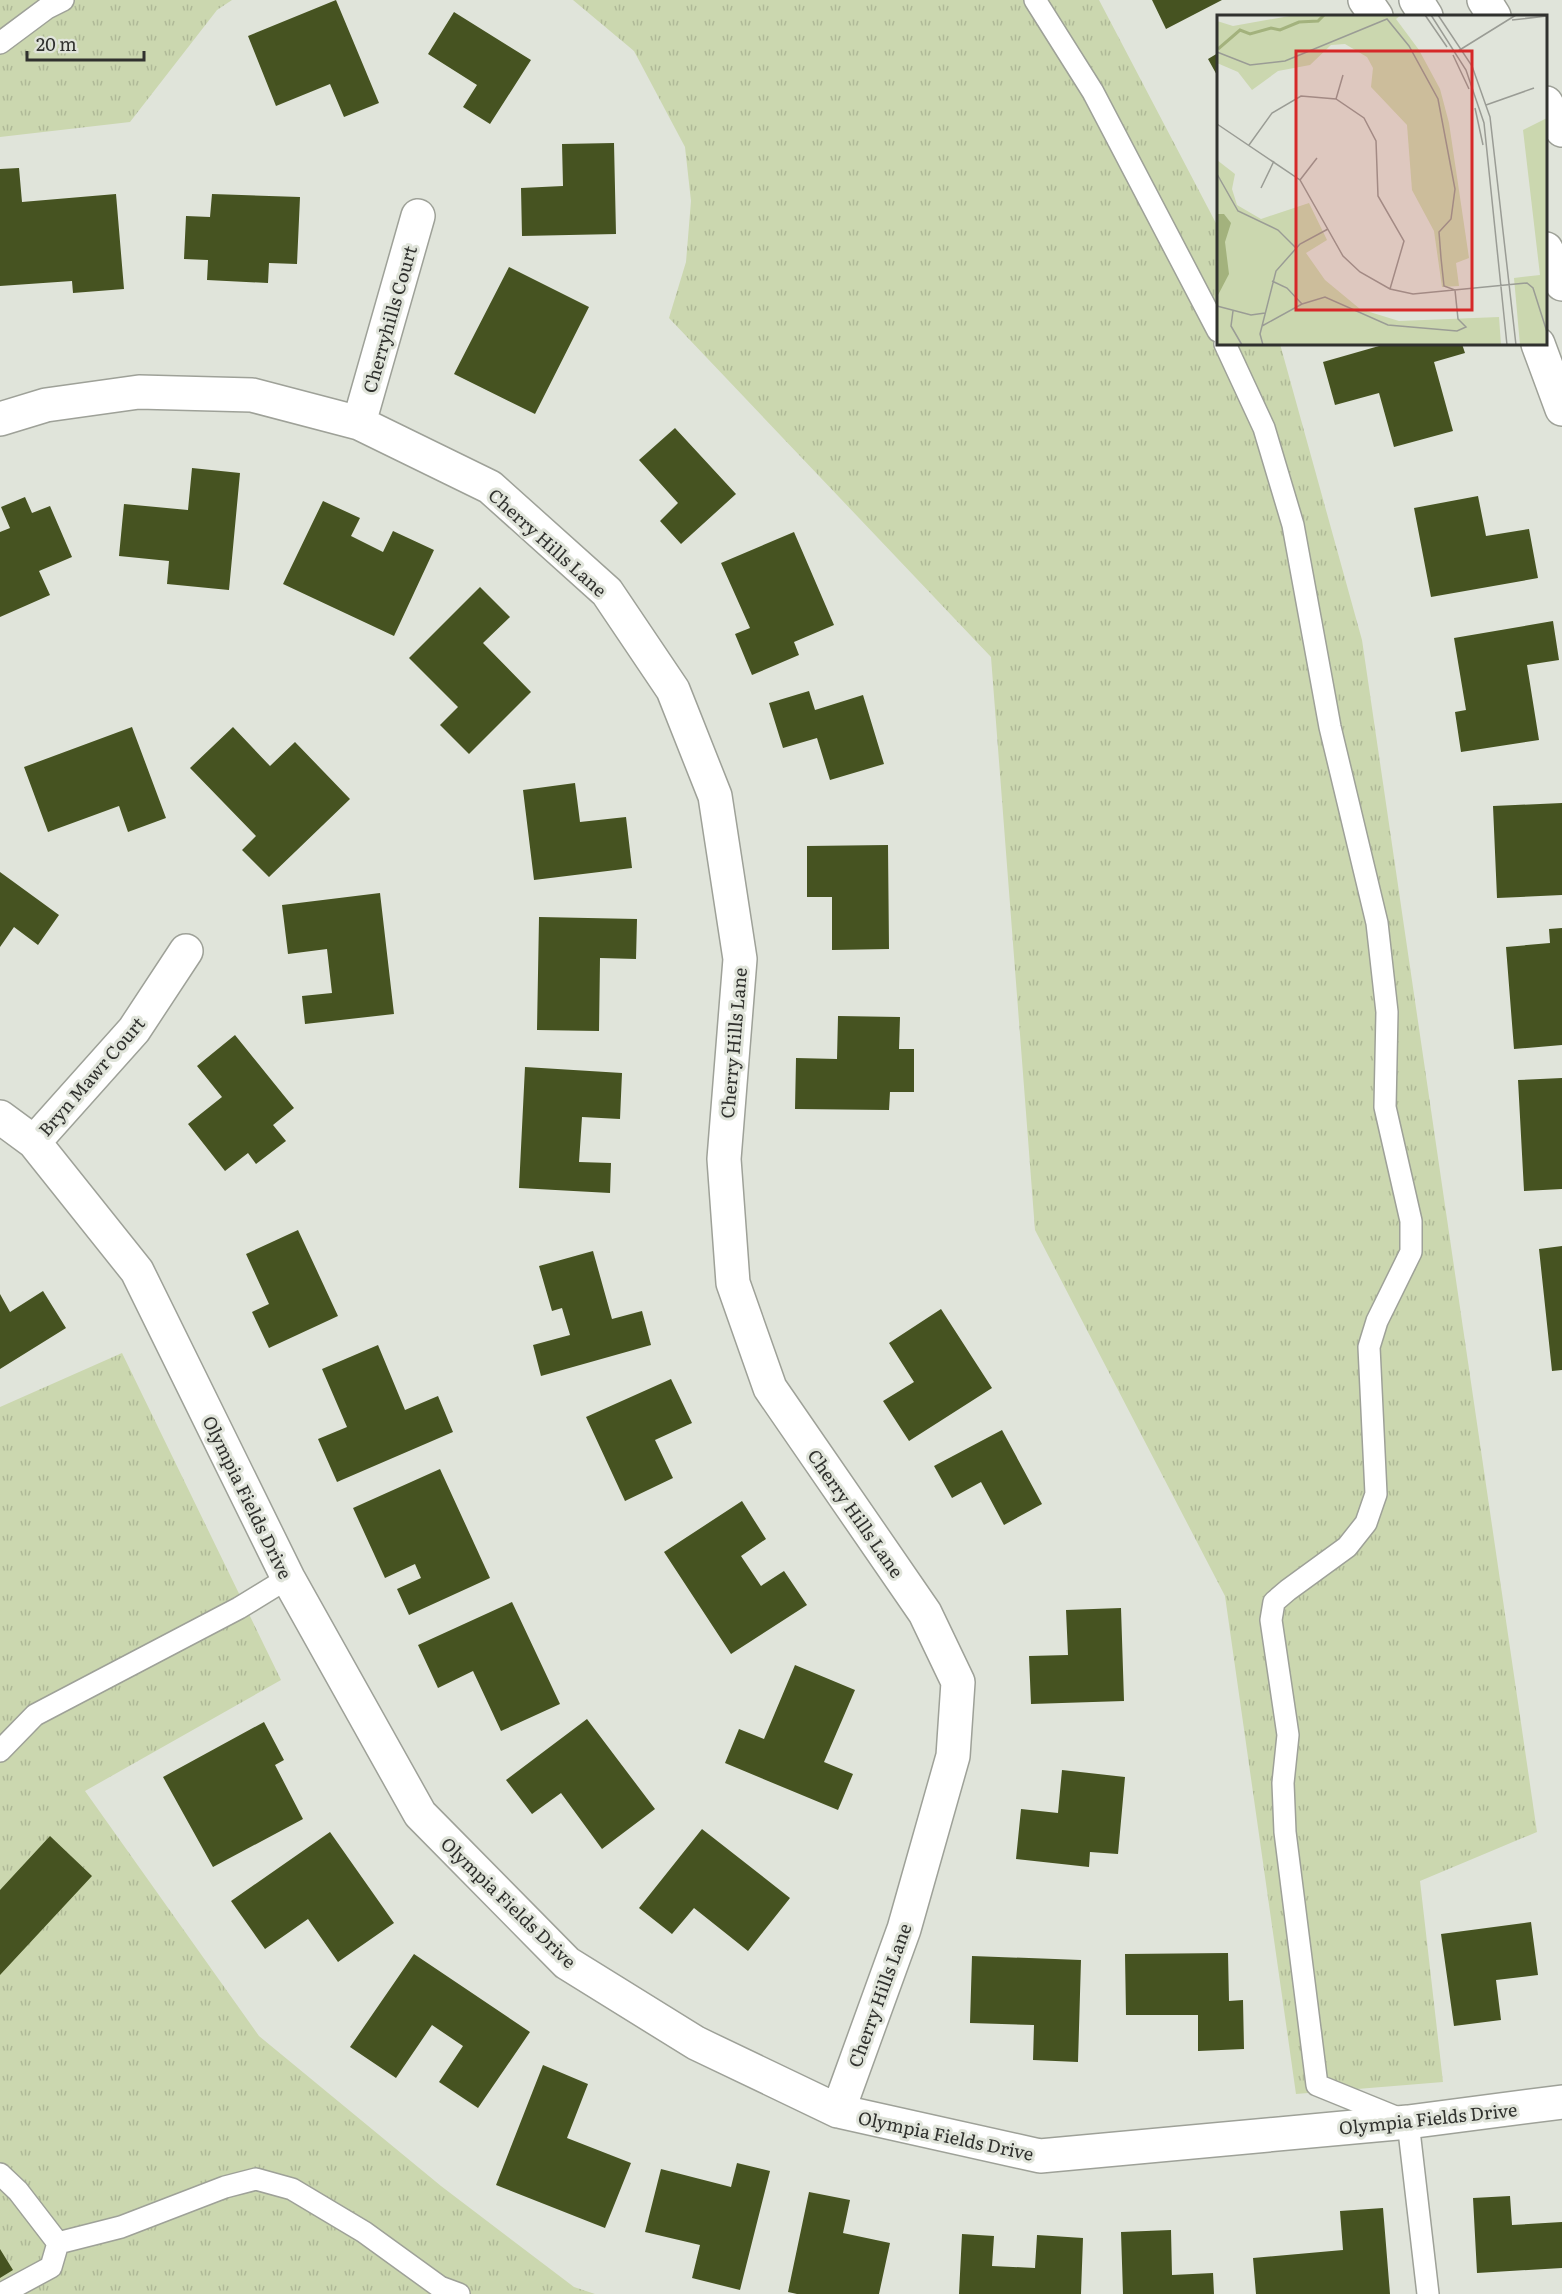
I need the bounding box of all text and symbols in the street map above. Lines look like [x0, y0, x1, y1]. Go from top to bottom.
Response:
inset map [1217, 15, 1547, 345]
scale bar [27, 24, 144, 62]
text: 20 m [36, 30, 77, 57]
street label: Cherryhills Court [355, 241, 423, 396]
street label: Cherry Hills Lane [483, 481, 613, 603]
street label: Cherry Hills Lane [713, 966, 753, 1120]
street label: Bryn Mawr Court [31, 1010, 151, 1142]
street label: Olympia Fields Drive [197, 1411, 299, 1583]
street label: Cherry Hills Lane [802, 1443, 910, 1583]
street label: Olympia Fields Drive [435, 1830, 583, 1974]
street label: Cherry Hills Lane [840, 1919, 918, 2071]
street label: Olympia Fields Drive [1338, 2095, 1518, 2141]
street label: Olympia Fields Drive [856, 2103, 1036, 2167]

